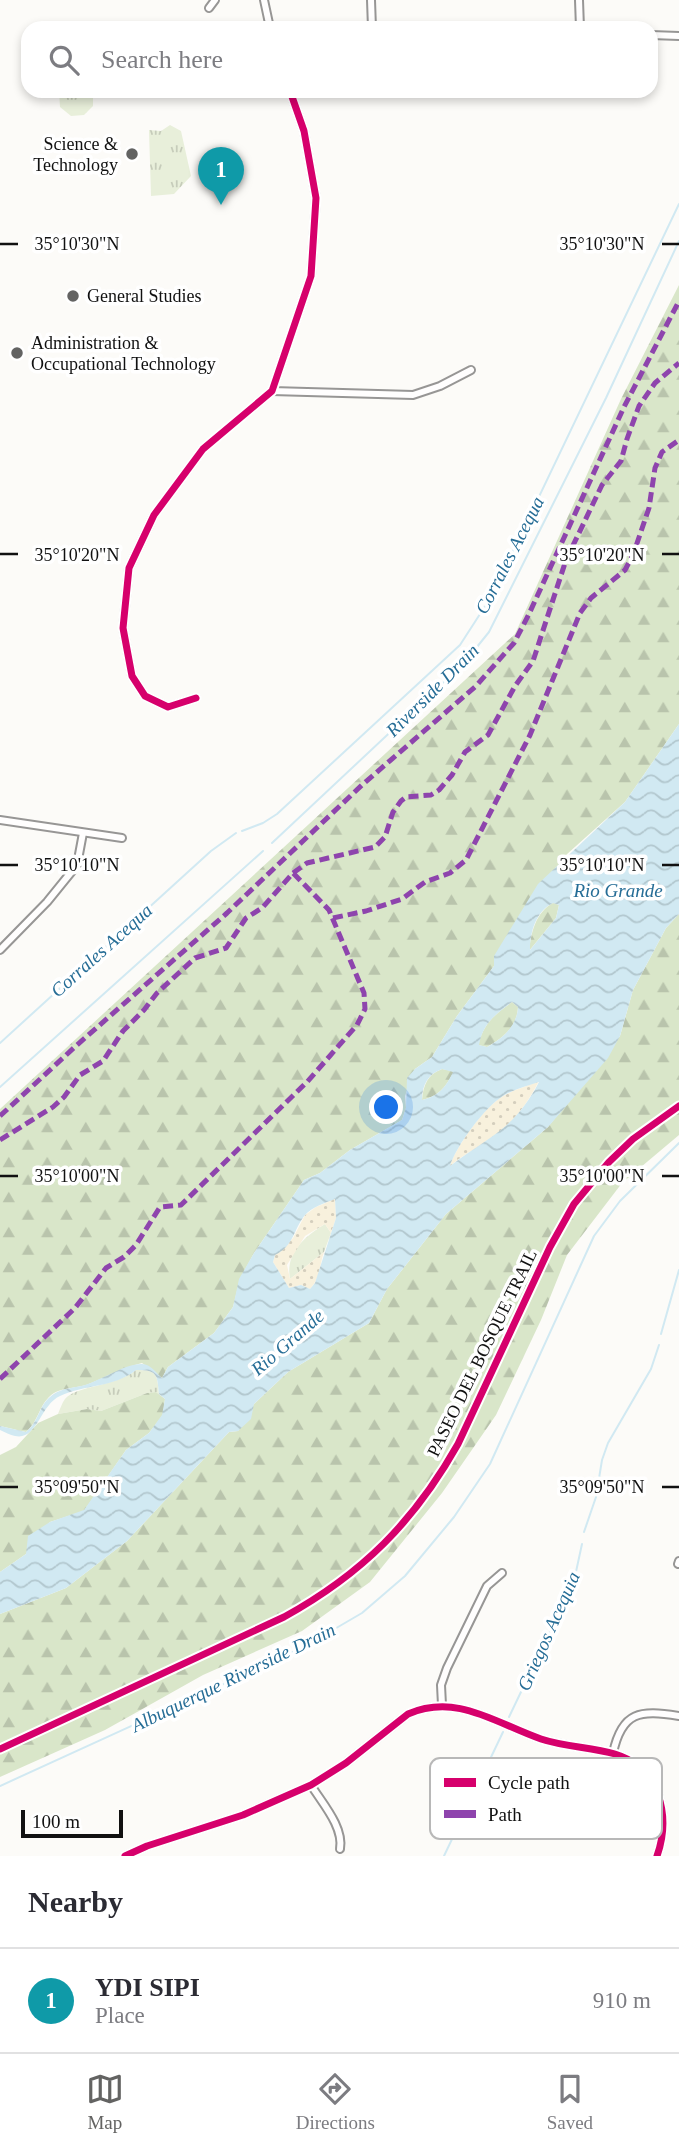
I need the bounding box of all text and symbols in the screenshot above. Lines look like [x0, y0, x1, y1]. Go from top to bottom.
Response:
search box [21, 21, 658, 98]
icon: search [45, 41, 83, 79]
text: Search here [101, 45, 223, 74]
place label: Science & Technology [33, 134, 118, 175]
marker: Science & Technology [124, 146, 140, 162]
pin: 1 [198, 147, 244, 205]
text: 35°10'30"N [35, 234, 119, 254]
text: 35°10'30"N [560, 234, 644, 254]
place label: General Studies [87, 286, 201, 306]
marker: General Studies [65, 288, 81, 304]
place label: Administration & Occupational Technology [31, 333, 216, 374]
marker: Administration & Occupational Technology [9, 345, 25, 361]
water label: Corrales Acequa [471, 493, 548, 617]
text: 35°10'20"N [35, 545, 119, 565]
text: 35°10'20"N [560, 545, 644, 565]
water label: Riverside Drain [381, 640, 483, 742]
text: 35°10'10"N [35, 855, 119, 875]
text: 35°10'10"N [560, 855, 644, 875]
water label: Rio Grande [572, 880, 663, 901]
water label: Corrales Acequa [46, 899, 156, 1001]
your location [369, 1090, 403, 1124]
text: 35°10'00"N [35, 1166, 119, 1186]
text: 35°10'00"N [560, 1166, 644, 1186]
street label: PASEO DEL BOSQUE TRAIL [423, 1246, 541, 1460]
water label: Rio Grande [246, 1305, 328, 1380]
text: 35°09'50"N [35, 1477, 119, 1497]
text: 35°09'50"N [560, 1477, 644, 1497]
water label: Griegos Acequia [513, 1569, 584, 1694]
water label: Albuquerque Riverside Drain [126, 1619, 339, 1737]
legend [430, 1758, 662, 1839]
text: Cycle path [488, 1772, 570, 1793]
text: Path [488, 1804, 522, 1825]
scale bar [21, 1807, 122, 1839]
text: 100 m [32, 1811, 80, 1832]
text: Nearby [28, 1885, 123, 1918]
text: YDI SIPI [95, 1973, 200, 2002]
text: 1 [45, 1988, 57, 2013]
text: 910 m [593, 1988, 651, 2013]
text: Place [95, 2003, 145, 2028]
tab: Map [86, 2070, 124, 2134]
tab: Directions [296, 2070, 375, 2134]
tab: Saved [547, 2070, 593, 2134]

